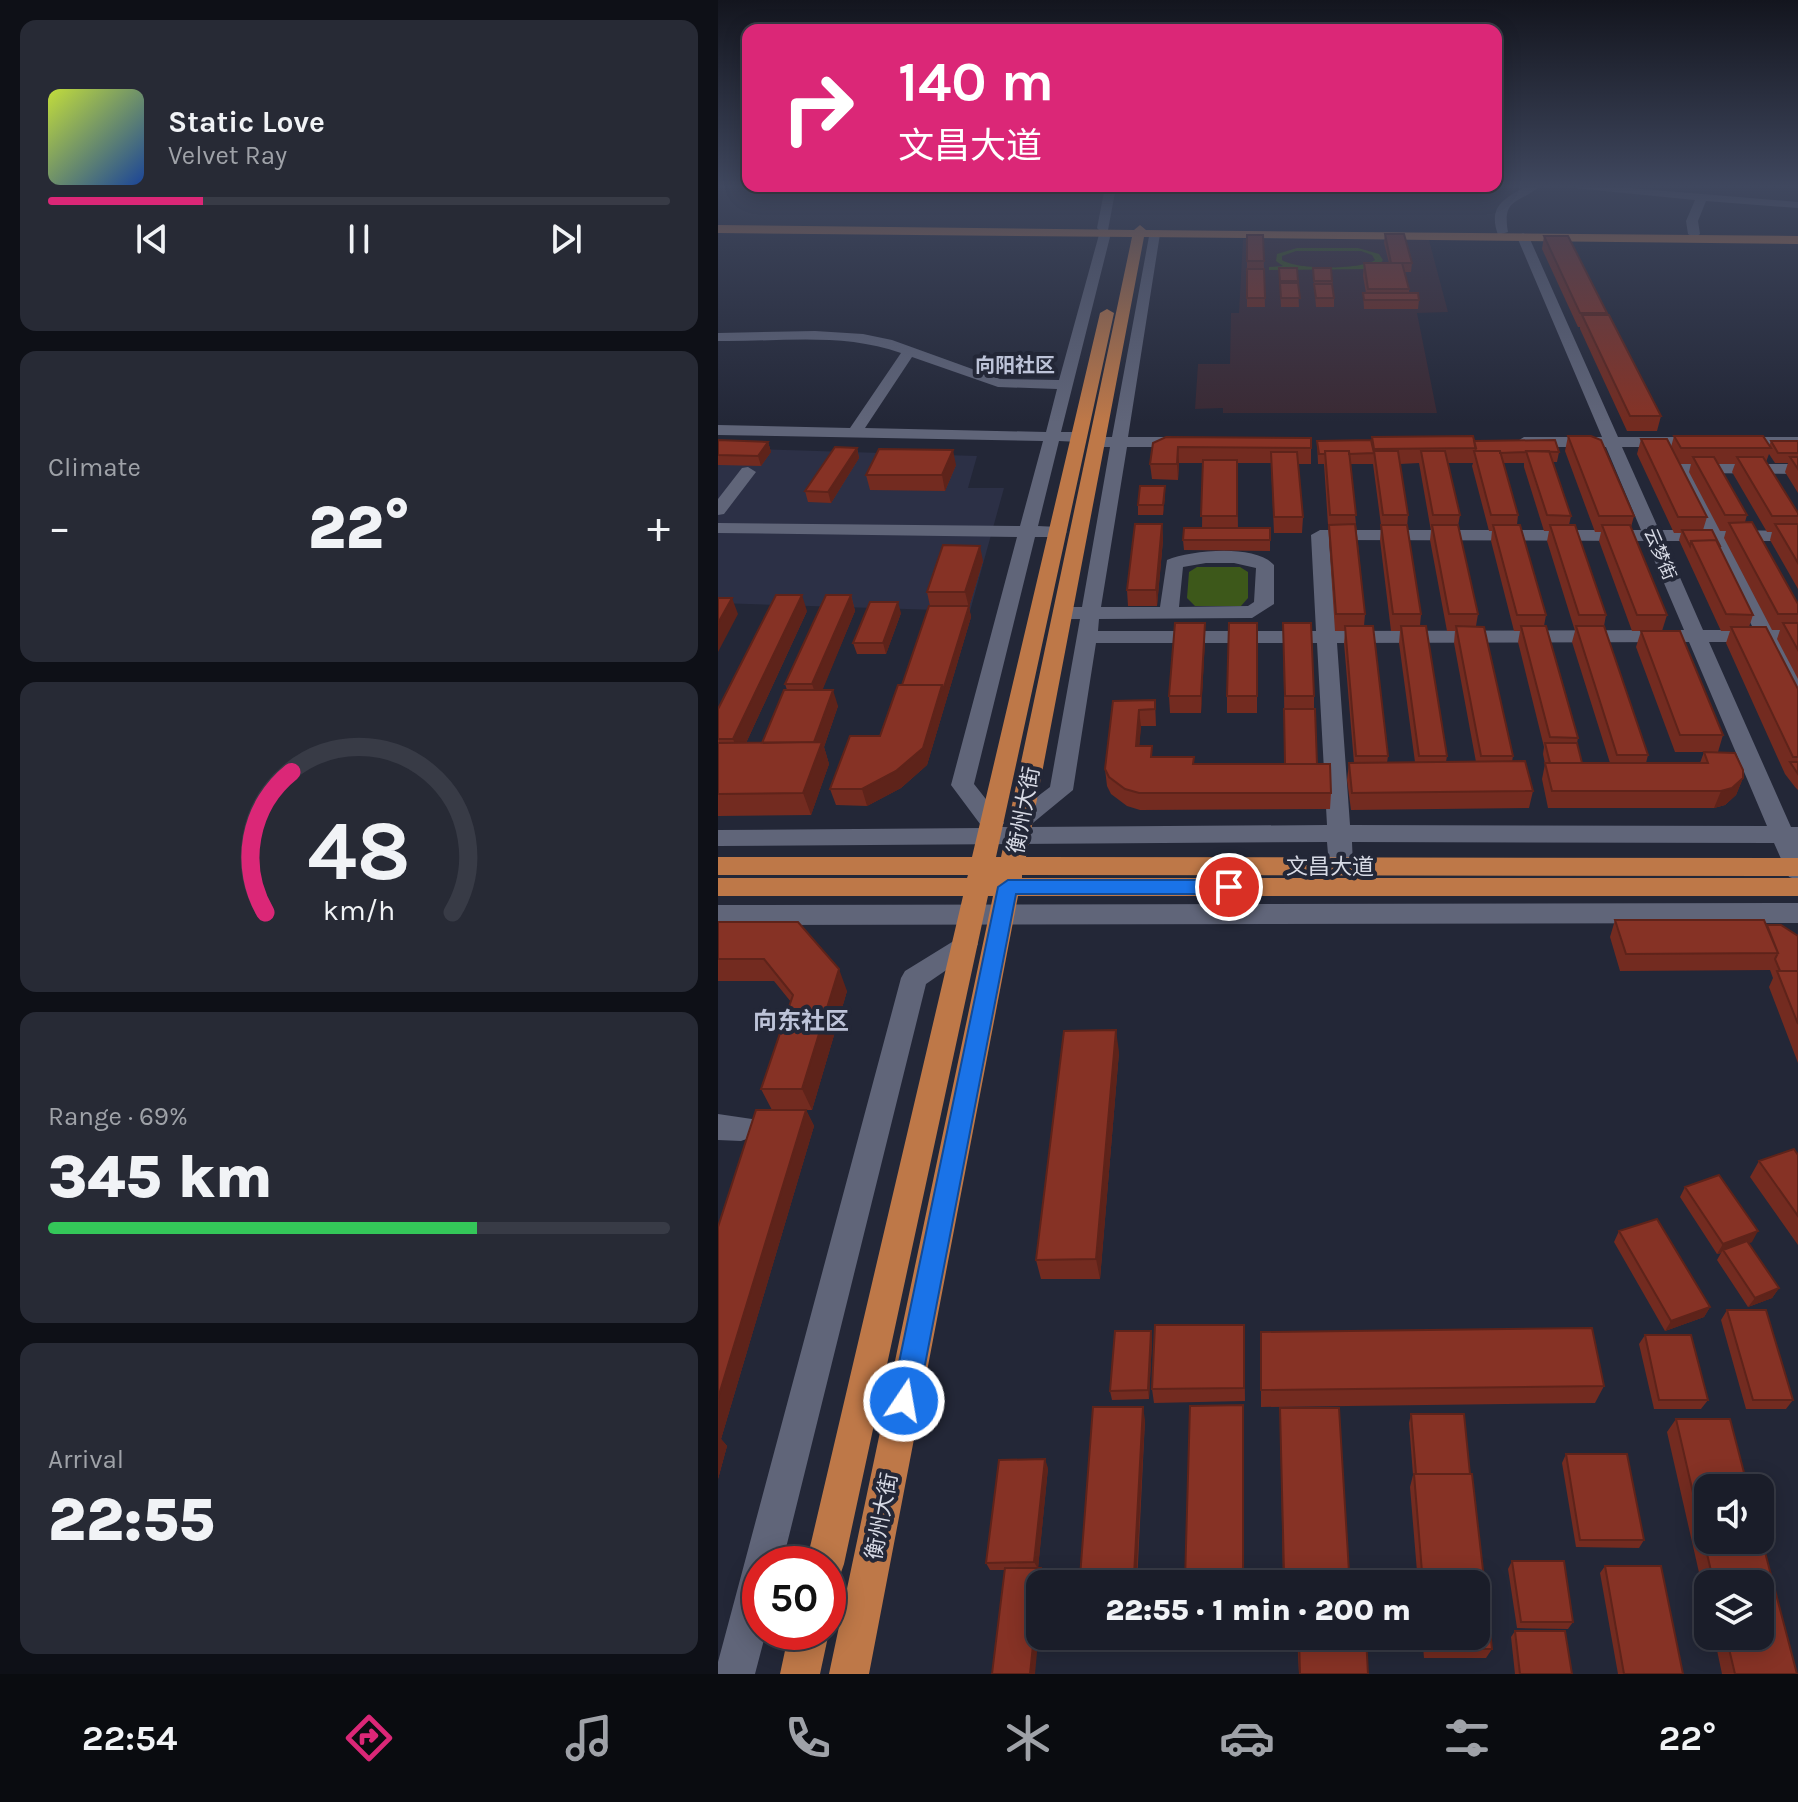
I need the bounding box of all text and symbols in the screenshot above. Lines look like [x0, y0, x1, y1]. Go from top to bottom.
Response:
text: 140 m [898, 49, 1054, 114]
icon: right [766, 56, 870, 160]
text: Static Love [168, 104, 325, 140]
text: 文昌大道 [898, 125, 1042, 167]
text: Velvet Ray [168, 140, 287, 171]
icon: previous [130, 217, 174, 261]
icon: pause [337, 217, 381, 261]
icon: next [544, 217, 588, 261]
district label: 向阳社区 [975, 354, 1055, 377]
text: Climate [48, 452, 141, 483]
text: 22° [308, 493, 410, 563]
text: − [48, 502, 71, 553]
text: + [647, 502, 670, 553]
street label: 云梦街 [1639, 525, 1681, 583]
street label: 衡州大街 [1003, 765, 1045, 856]
text: 48 [307, 803, 411, 900]
pin [1195, 853, 1263, 921]
street label: 文昌大道 [1286, 854, 1374, 880]
icon: arrive [1207, 865, 1251, 909]
text: km/h [323, 894, 395, 927]
district label: 向东社区 [753, 1007, 849, 1035]
text: Range · 69% [48, 1101, 188, 1132]
text: 345 km [48, 1142, 273, 1212]
position arrow [862, 1359, 946, 1443]
text: Arrival [48, 1444, 124, 1475]
street label: 衡州大街 [861, 1471, 903, 1562]
map controls [1694, 1474, 1774, 1650]
button: sound [1694, 1474, 1774, 1554]
text: 22:55 [48, 1485, 215, 1555]
speed limit sign: 50 [742, 1546, 846, 1650]
button: layers [1694, 1570, 1774, 1650]
text: 22:55 · 1 min · 200 m [1105, 1592, 1411, 1628]
icon: directions [341, 1710, 397, 1766]
icon: music [561, 1710, 617, 1766]
icon: phone [780, 1710, 836, 1766]
icon: climate [1000, 1710, 1056, 1766]
icon: car [1219, 1710, 1275, 1766]
icon: filters [1439, 1710, 1495, 1766]
text: 22:54 [82, 1717, 177, 1759]
text: 22° [1659, 1717, 1716, 1759]

